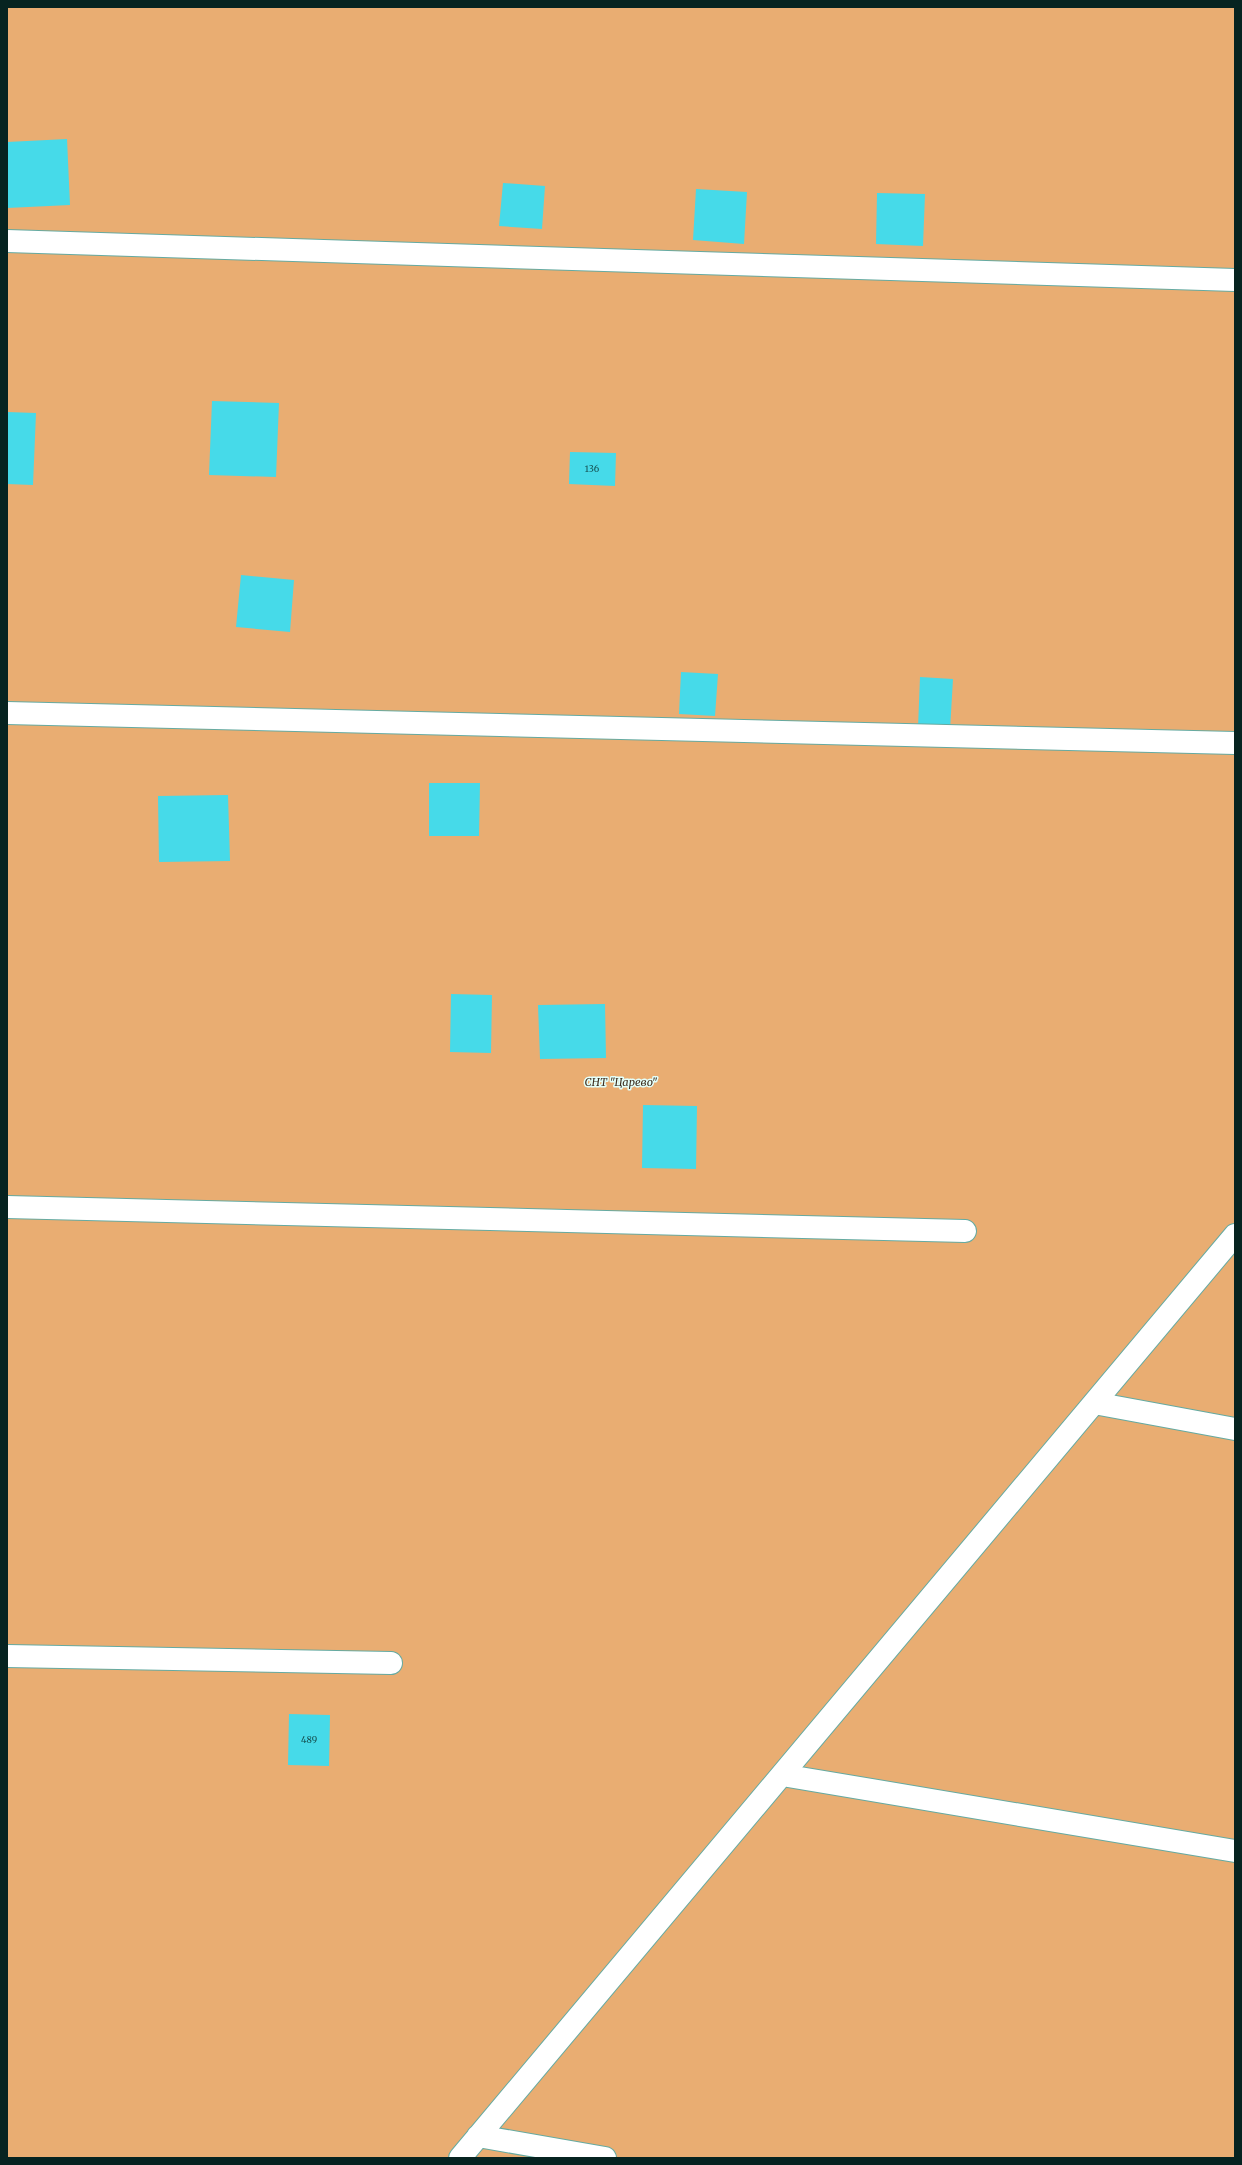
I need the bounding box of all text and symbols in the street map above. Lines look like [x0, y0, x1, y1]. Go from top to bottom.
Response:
house number: 136 [585, 463, 600, 474]
park label: СНТ "Царево" [585, 1075, 658, 1089]
house number: 489 [301, 1734, 317, 1745]

